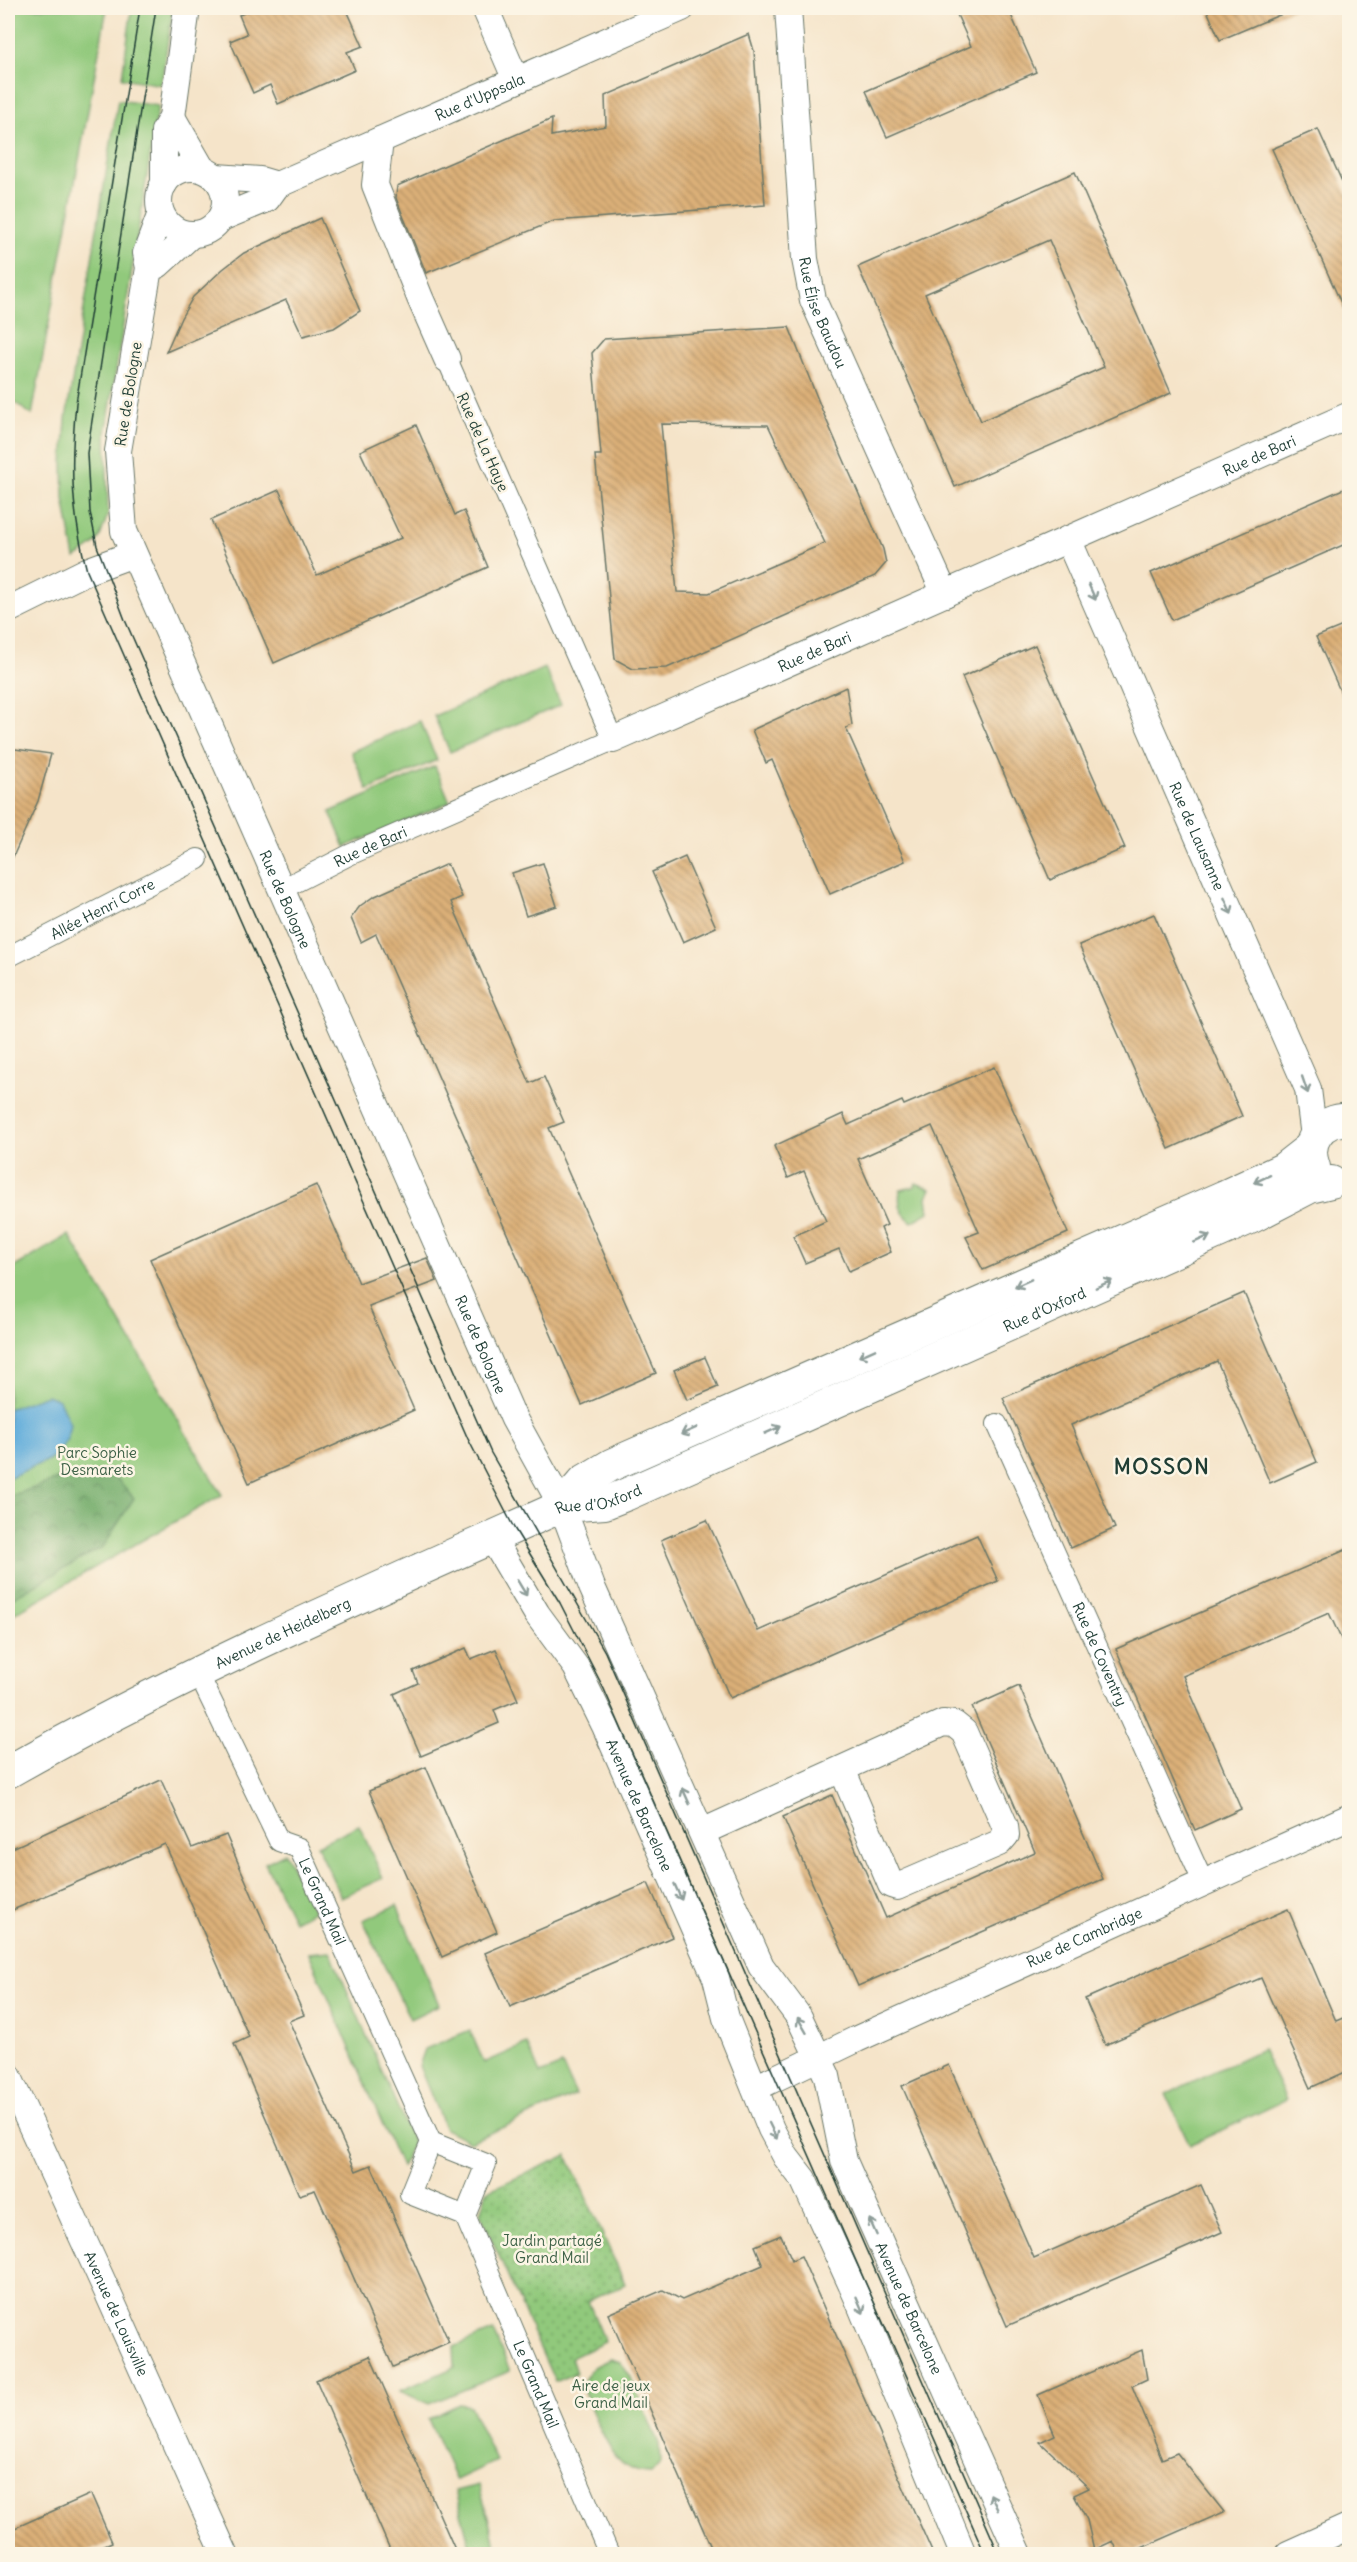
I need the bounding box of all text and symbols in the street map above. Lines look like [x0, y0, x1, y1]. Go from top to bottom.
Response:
street label: Rue d'Uppsala [432, 68, 528, 124]
street label: Rue Élise Baudou [795, 255, 852, 371]
street label: Rue de Bologne [110, 340, 146, 448]
street label: Rue de La Haye [453, 390, 513, 494]
street label: Rue de Bari [1219, 431, 1299, 480]
one-way arrow [1086, 583, 1098, 601]
street label: Rue de Bari [775, 627, 854, 676]
street label: Rue de Lausanne [1166, 779, 1230, 893]
street label: Rue de Bari [330, 822, 410, 871]
street label: Rue de Bologne [256, 847, 316, 951]
street label: Allée Henri Corre [47, 874, 158, 943]
one-way arrow [1223, 896, 1235, 914]
one-way arrow [1301, 1075, 1312, 1094]
one-way arrow [1253, 1173, 1271, 1185]
one-way arrow [1193, 1233, 1211, 1245]
one-way arrow [1094, 1277, 1112, 1289]
one-way arrow [1014, 1279, 1032, 1290]
street label: Rue d'Oxford [1000, 1282, 1089, 1336]
street label: Rue de Bologne [451, 1292, 511, 1396]
one-way arrow [859, 1347, 877, 1359]
one-way arrow [764, 1424, 782, 1435]
one-way arrow [680, 1426, 698, 1437]
park label: Parc Sophie Desmarets [57, 1443, 137, 1479]
district label: MOSSON [1114, 1453, 1210, 1480]
street label: Rue d'Oxford [552, 1479, 644, 1518]
one-way arrow [517, 1580, 529, 1597]
street label: Avenue de Heidelberg [212, 1593, 353, 1672]
street label: Rue de Coventry [1069, 1599, 1132, 1709]
street label: Avenue de Barcelone [602, 1736, 677, 1874]
one-way arrow [680, 1787, 691, 1805]
street label: Le Grand Mail [295, 1855, 351, 1948]
one-way arrow [673, 1882, 684, 1900]
street label: Rue de Cambridge [1023, 1903, 1145, 1971]
one-way arrow [796, 2016, 808, 2033]
one-way arrow [767, 2122, 779, 2140]
one-way arrow [867, 2218, 878, 2237]
park label: Jardin partagé Grand Mail [502, 2231, 602, 2267]
street label: Avenue de Barcelone [872, 2239, 947, 2377]
street label: Avenue de Louisville [80, 2248, 153, 2379]
one-way arrow [855, 2295, 866, 2313]
street label: Le Grand Mail [510, 2337, 564, 2431]
park label: Aire de jeux Grand Mail [572, 2376, 651, 2412]
one-way arrow [987, 2493, 999, 2511]

